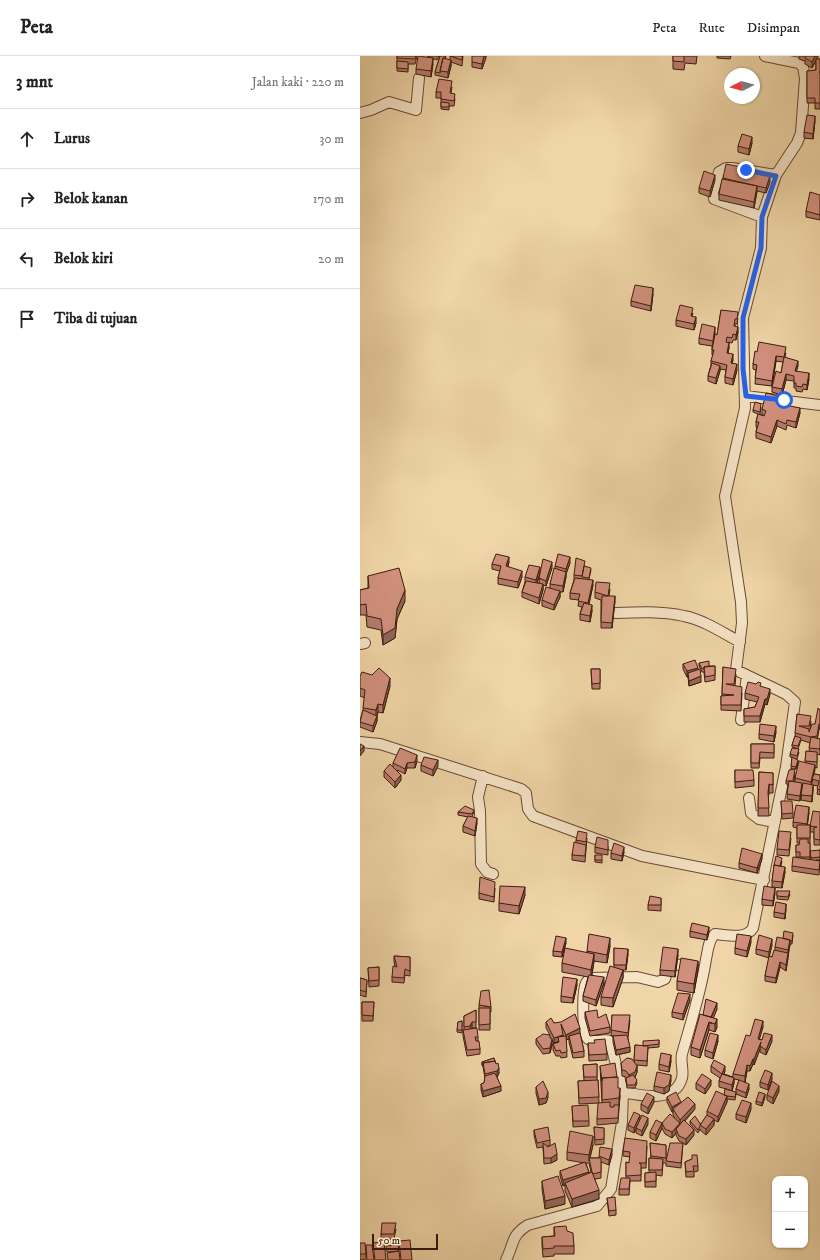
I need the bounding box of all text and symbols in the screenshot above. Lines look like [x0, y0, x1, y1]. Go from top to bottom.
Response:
text: Peta [20, 16, 53, 39]
text: Peta [652, 19, 677, 37]
text: Rute [699, 19, 725, 37]
text: Disimpan [747, 19, 800, 37]
north arrow [724, 68, 760, 104]
text: 3 mnt [16, 71, 53, 93]
text: Jalan kaki · 220 m [252, 74, 344, 90]
icon: ahead [16, 128, 38, 150]
text: Lurus [54, 129, 90, 148]
text: 30 m [320, 131, 344, 147]
route end [737, 161, 755, 179]
icon: right [16, 188, 38, 210]
text: Belok kanan [54, 189, 128, 208]
text: 170 m [313, 191, 344, 207]
icon: left [16, 248, 38, 270]
text: Belok kiri [54, 249, 113, 268]
text: 20 m [318, 251, 344, 267]
icon: arrive [16, 308, 38, 330]
text: Tiba di tujuan [54, 309, 137, 328]
route start [775, 391, 793, 409]
map controls [772, 1176, 808, 1248]
button: + [772, 1176, 808, 1212]
button: − [772, 1212, 808, 1248]
scale bar [372, 1232, 438, 1251]
text: 50 m [378, 1234, 400, 1248]

